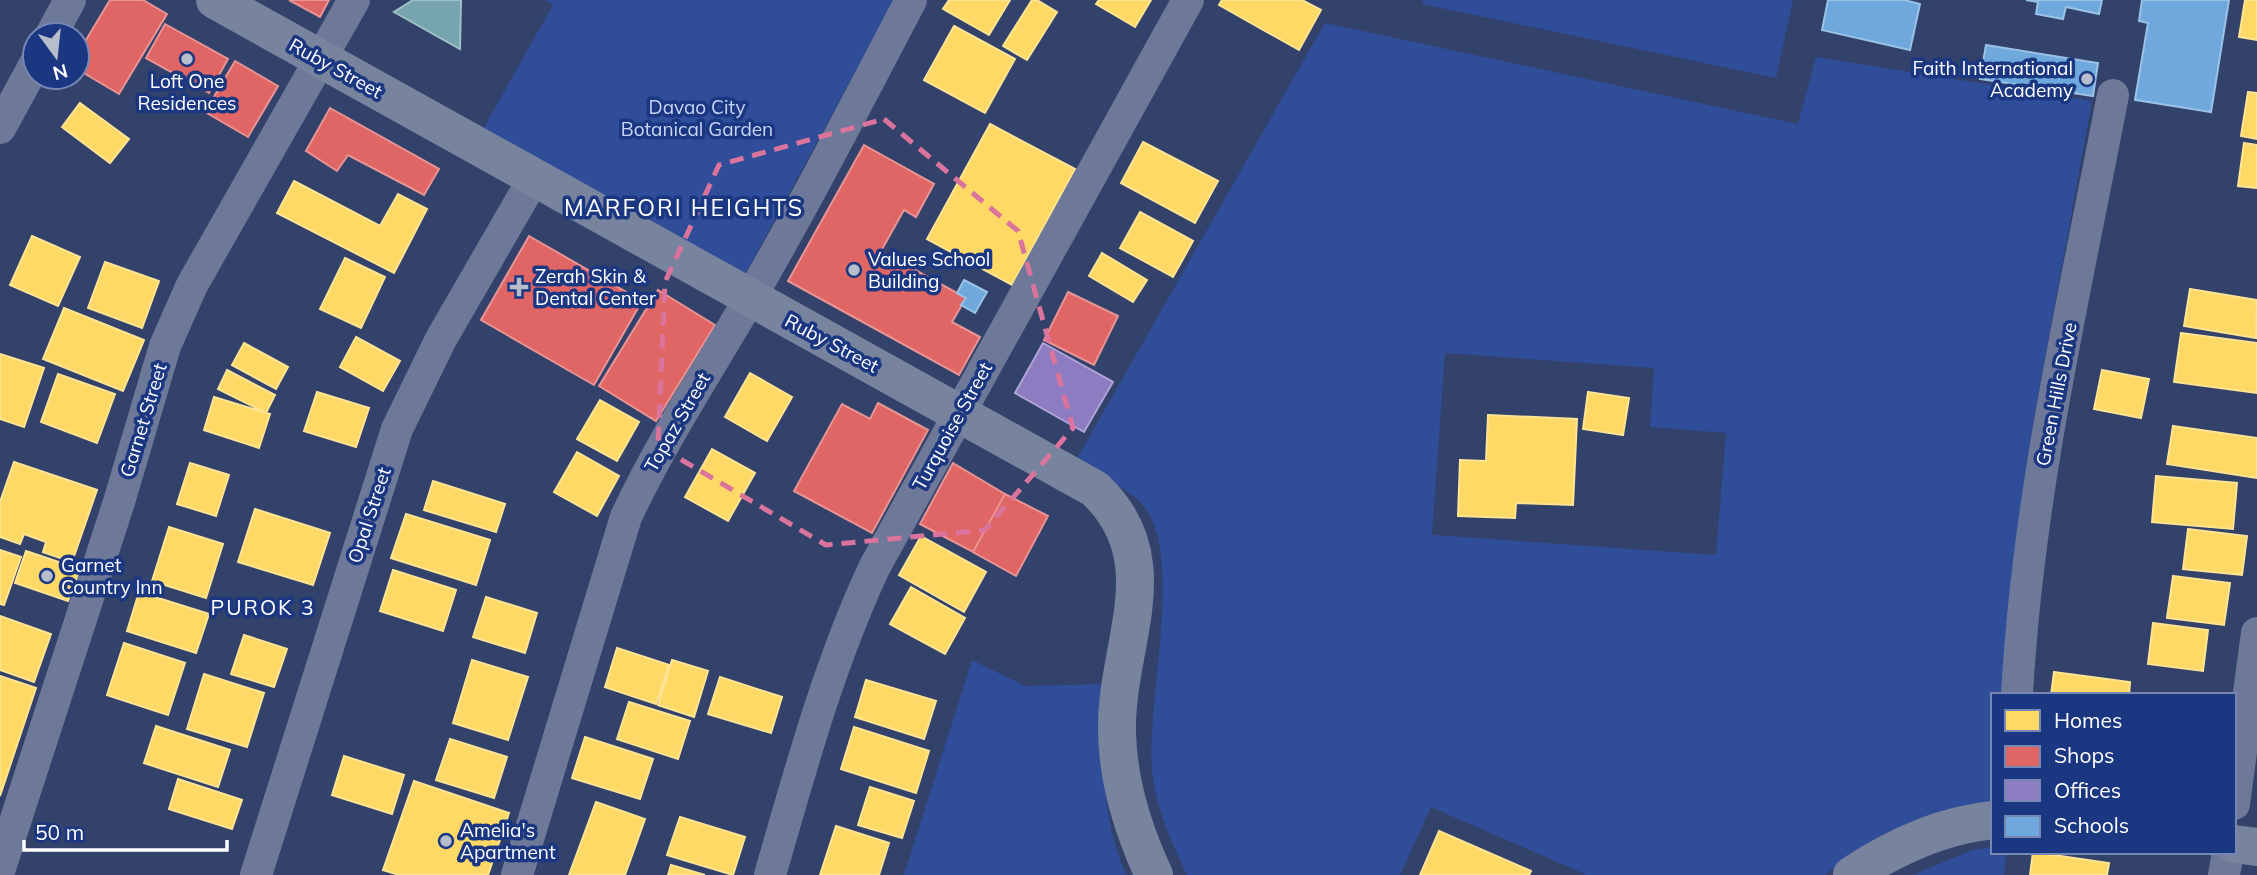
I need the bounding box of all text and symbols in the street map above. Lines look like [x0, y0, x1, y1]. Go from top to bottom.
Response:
north arrow [21, 21, 91, 91]
street label: Ruby Street [285, 33, 387, 104]
marker: Loft One Residences [179, 51, 195, 67]
place label: Faith International Academy [1913, 56, 2073, 102]
text: N [50, 59, 70, 86]
place label: Loft One Residences [137, 69, 237, 115]
marker: Faith International Academy [2079, 71, 2095, 87]
park label: Davao City Botanical Garden [621, 95, 773, 141]
district label: MARFORI HEIGHTS [564, 193, 804, 222]
place label: Values School Building [868, 247, 990, 293]
marker: Values School Building [846, 262, 862, 278]
place label: Zerah Skin & Dental Center [535, 264, 656, 310]
marker: Zerah Skin & Dental Center [509, 277, 529, 297]
street label: Ruby Street [781, 308, 883, 378]
street label: Green Hills Drive [2030, 320, 2082, 468]
street label: Turquoise Street [907, 357, 997, 494]
street label: Garnet Street [114, 360, 172, 480]
street label: Topaz Street [639, 368, 715, 476]
street label: Opal Street [342, 464, 396, 566]
place label: Garnet Country Inn [61, 553, 163, 599]
marker: Garnet Country Inn [39, 568, 55, 584]
district label: PUROK 3 [210, 594, 316, 620]
legend [1991, 693, 2236, 854]
text: Homes [2054, 707, 2122, 733]
text: Shops [2054, 742, 2114, 768]
text: Offices [2054, 777, 2121, 803]
scale bar [24, 808, 228, 852]
text: Schools [2054, 812, 2129, 838]
place label: Amelia's Apartment [460, 818, 556, 864]
text: 50 m [35, 819, 84, 845]
marker: Amelia's Apartment [438, 833, 454, 849]

